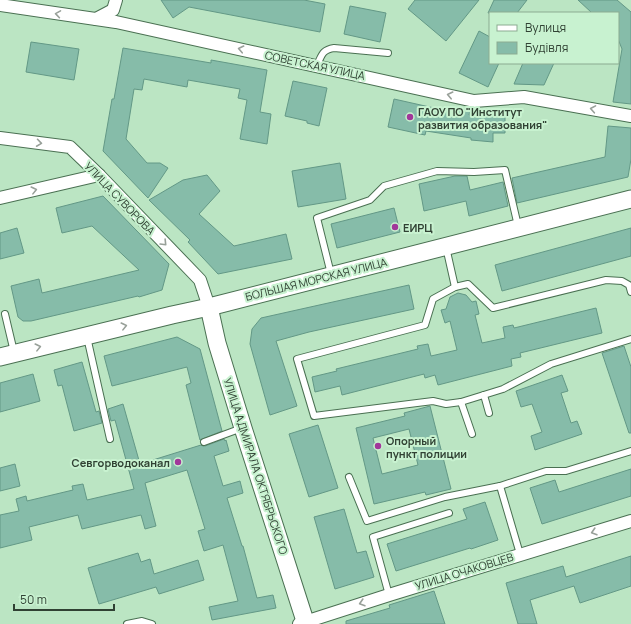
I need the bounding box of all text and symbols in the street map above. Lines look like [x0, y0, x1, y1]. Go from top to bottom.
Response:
one-way arrow [55, 10, 61, 19]
legend [489, 12, 619, 64]
text: Вулиця [525, 19, 566, 36]
text: Будівля [525, 39, 568, 56]
one-way arrow [238, 45, 245, 53]
street label: СОВЕТСКАЯ УЛИЦА [264, 47, 367, 83]
one-way arrow [447, 92, 454, 100]
place label: ГАОУ ПО "Институт развития образования" [418, 104, 547, 132]
one-way arrow [589, 105, 596, 114]
marker: ГАОУ ПО "Институт развития образования" [405, 112, 415, 122]
one-way arrow [36, 138, 42, 147]
street label: УЛИЦА СУВОРОВА [81, 158, 159, 238]
one-way arrow [31, 186, 38, 195]
place label: ЕИРЦ [403, 220, 433, 235]
marker: ЕИРЦ [390, 222, 400, 232]
one-way arrow [160, 238, 167, 246]
street label: БОЛЬШАЯ МОРСКАЯ УЛИЦА [244, 254, 388, 304]
one-way arrow [121, 323, 128, 331]
one-way arrow [35, 344, 41, 352]
street label: УЛИЦА АДМИРАЛА ОКТЯБРЬСКОГО [220, 376, 292, 556]
place label: Опорный пункт полиции [386, 433, 467, 461]
marker: Опорный пункт полиции [373, 441, 383, 451]
place label: Севгорводоканал [72, 455, 170, 470]
marker: Севгорводоканал [173, 457, 183, 467]
one-way arrow [590, 527, 597, 536]
street label: УЛИЦА ОЧАКОВЦЕВ [413, 549, 515, 593]
scale bar [14, 586, 114, 612]
text: 50 m [20, 591, 47, 608]
one-way arrow [359, 598, 366, 607]

